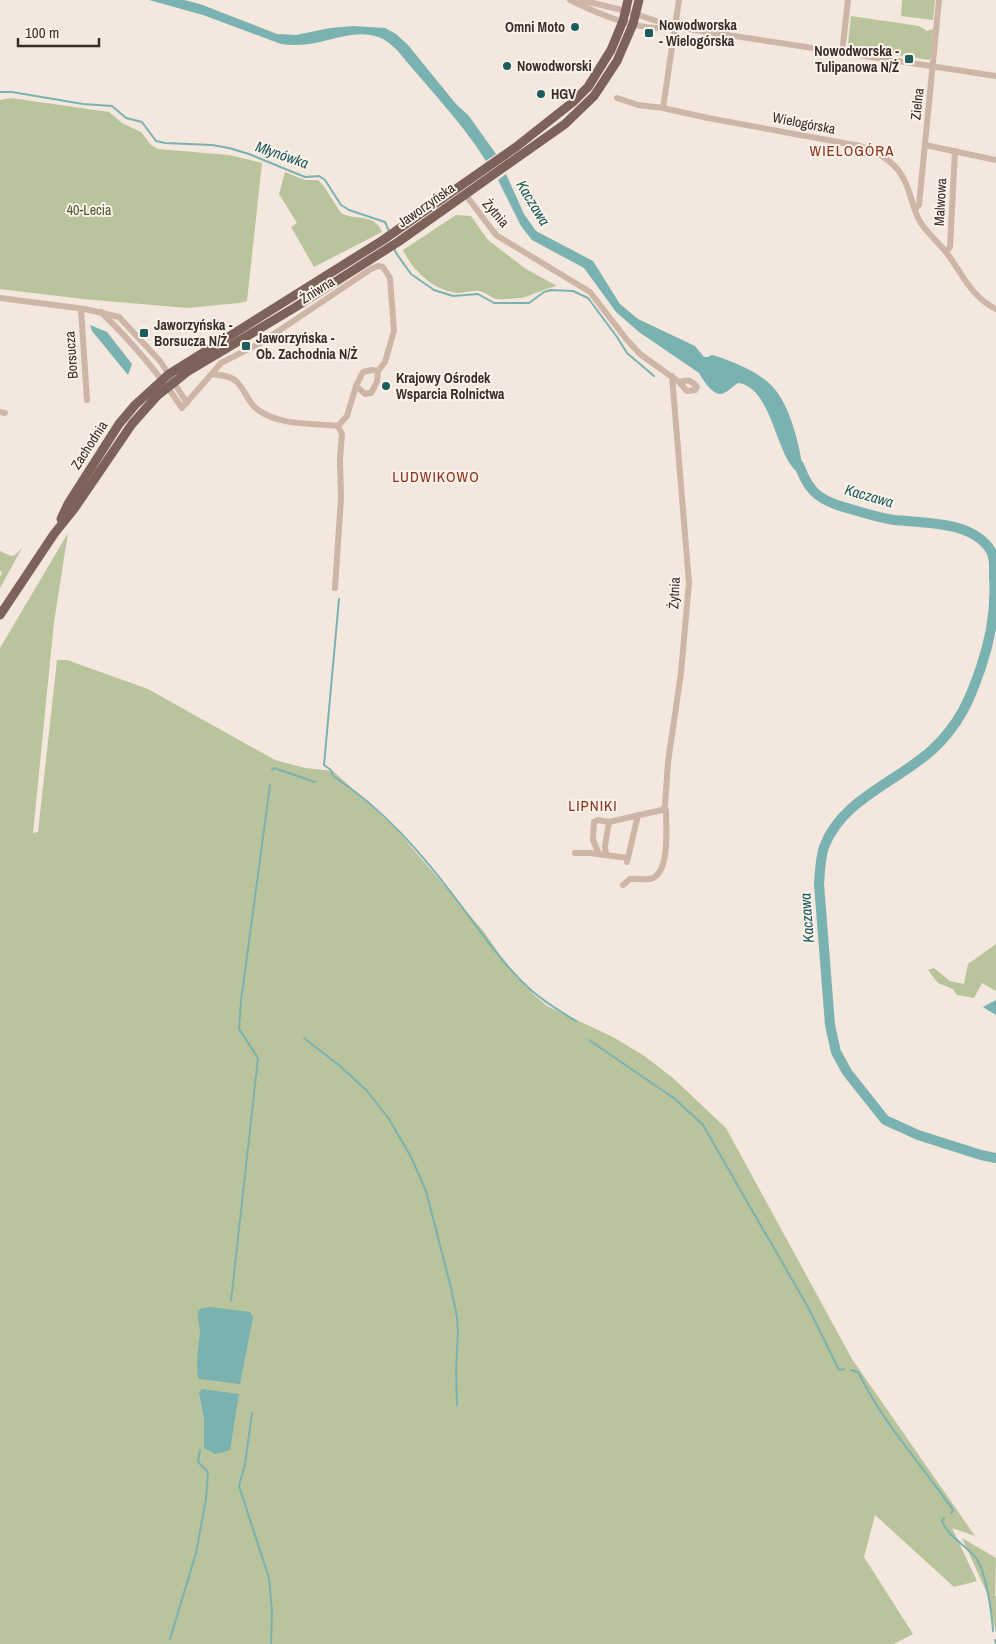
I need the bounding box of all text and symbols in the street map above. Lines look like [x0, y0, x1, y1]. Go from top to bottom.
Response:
scale bar [18, 15, 99, 47]
place label: Nowodworska - Wielogórska [659, 16, 737, 50]
place label: Omni Moto [505, 18, 565, 36]
marker: Omni Moto [569, 21, 581, 33]
text: 100 m [25, 22, 59, 43]
marker: Nowodworska - Wielogórska [643, 27, 655, 39]
place label: Nowodworska - Tulipanowa N/Ż [814, 42, 899, 76]
marker: Nowodworska - Tulipanowa N/Ż [903, 53, 915, 65]
place label: Nowodworski [517, 57, 592, 75]
marker: Nowodworski [501, 60, 513, 72]
place label: HGV [551, 85, 576, 103]
street label: Zielna [906, 87, 928, 121]
marker: HGV [535, 88, 547, 100]
street label: Wielogórska [771, 108, 838, 138]
water label: Młynówka [253, 136, 312, 173]
district label: WIELOGÓRA [810, 140, 894, 161]
water label: Kaczawa [512, 176, 555, 230]
street label: Malwowa [930, 177, 950, 226]
street label: Jaworzyńska [394, 178, 459, 231]
street label: Żytnia [479, 195, 514, 231]
park label: 40-Lecia [67, 201, 112, 219]
street label: Żniwna [296, 272, 338, 308]
place label: Jaworzyńska - Borsucza N/Ż [154, 316, 233, 350]
marker: Jaworzyńska - Borsucza N/Ż [138, 327, 150, 339]
place label: Jaworzyńska - Ob. Zachodnia N/Ż [256, 329, 357, 363]
street label: Borsucza [60, 330, 82, 379]
marker: Jaworzyńska - Ob. Zachodnia N/Ż [240, 340, 252, 352]
place label: Krajowy Ośrodek Wsparcia Rolnictwa [396, 369, 505, 403]
marker: Krajowy Ośrodek Wsparcia Rolnictwa [380, 380, 392, 392]
street label: Zachodnia [67, 417, 112, 473]
district label: LUDWIKOWO [392, 466, 480, 487]
water label: Kaczawa [842, 479, 896, 513]
street label: Żytnia [664, 576, 684, 609]
district label: LIPNIKI [568, 795, 618, 816]
water label: Kaczawa [794, 892, 819, 944]

